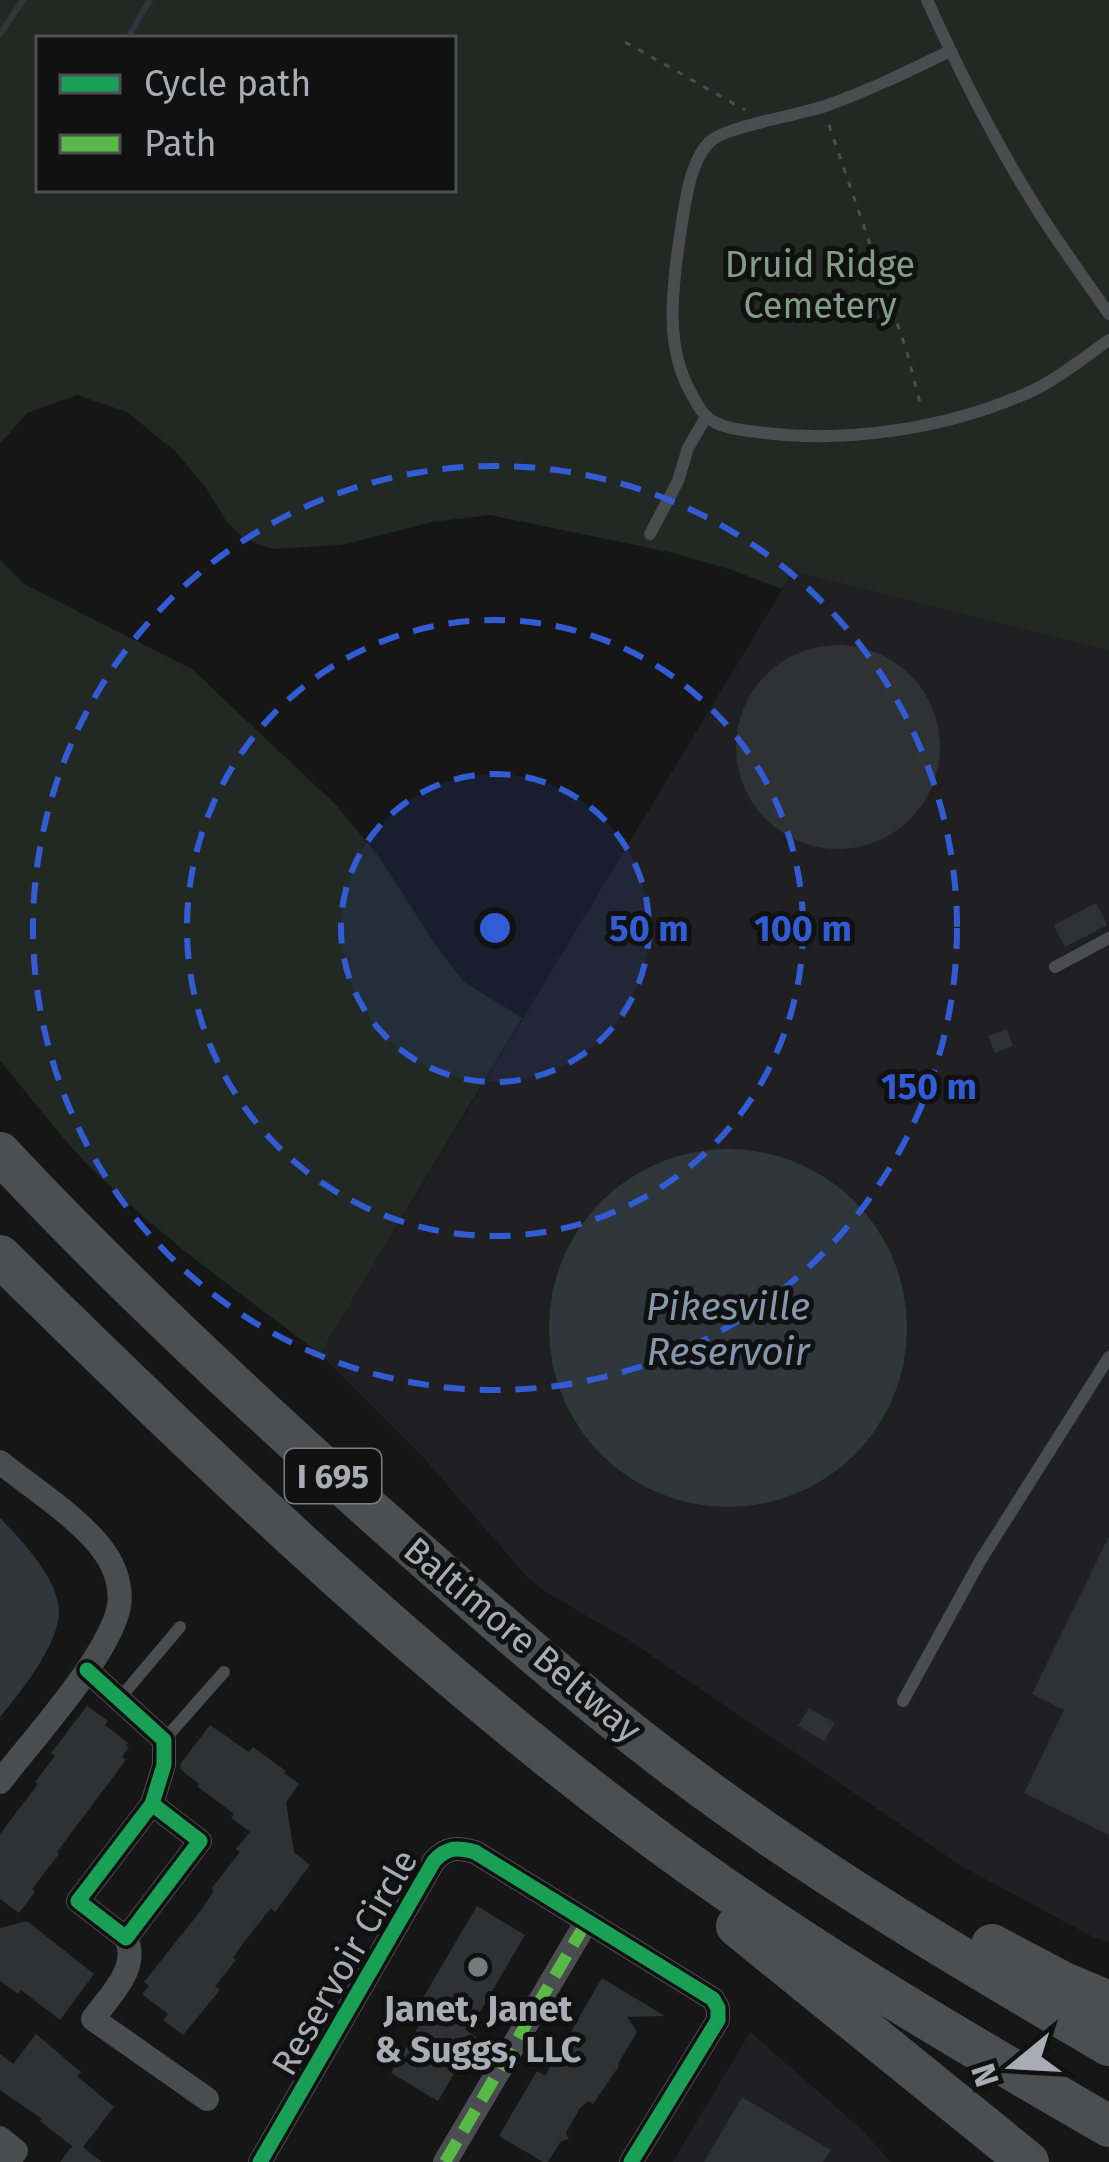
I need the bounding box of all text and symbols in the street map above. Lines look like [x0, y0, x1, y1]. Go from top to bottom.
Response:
legend [36, 36, 456, 192]
text: Cycle path [144, 62, 311, 106]
text: Path [144, 122, 217, 166]
park label: Druid Ridge Cemetery [725, 243, 915, 328]
centre of rings [474, 907, 516, 949]
text: 50 m [609, 907, 689, 951]
text: 100 m [754, 907, 852, 951]
text: 150 m [881, 1065, 977, 1109]
water label: Pikesville Reservoir [646, 1284, 811, 1375]
road number: I 695 [285, 1449, 381, 1503]
street label: Baltimore Beltway [395, 1528, 650, 1752]
street label: Reservoir Circle [262, 1842, 427, 2083]
marker: Janet, Janet & Suggs, LLC [465, 1954, 491, 1980]
place label: Janet, Janet & Suggs, LLC [374, 1987, 582, 2072]
north arrow [953, 2006, 1073, 2126]
text: N [963, 2058, 1008, 2092]

